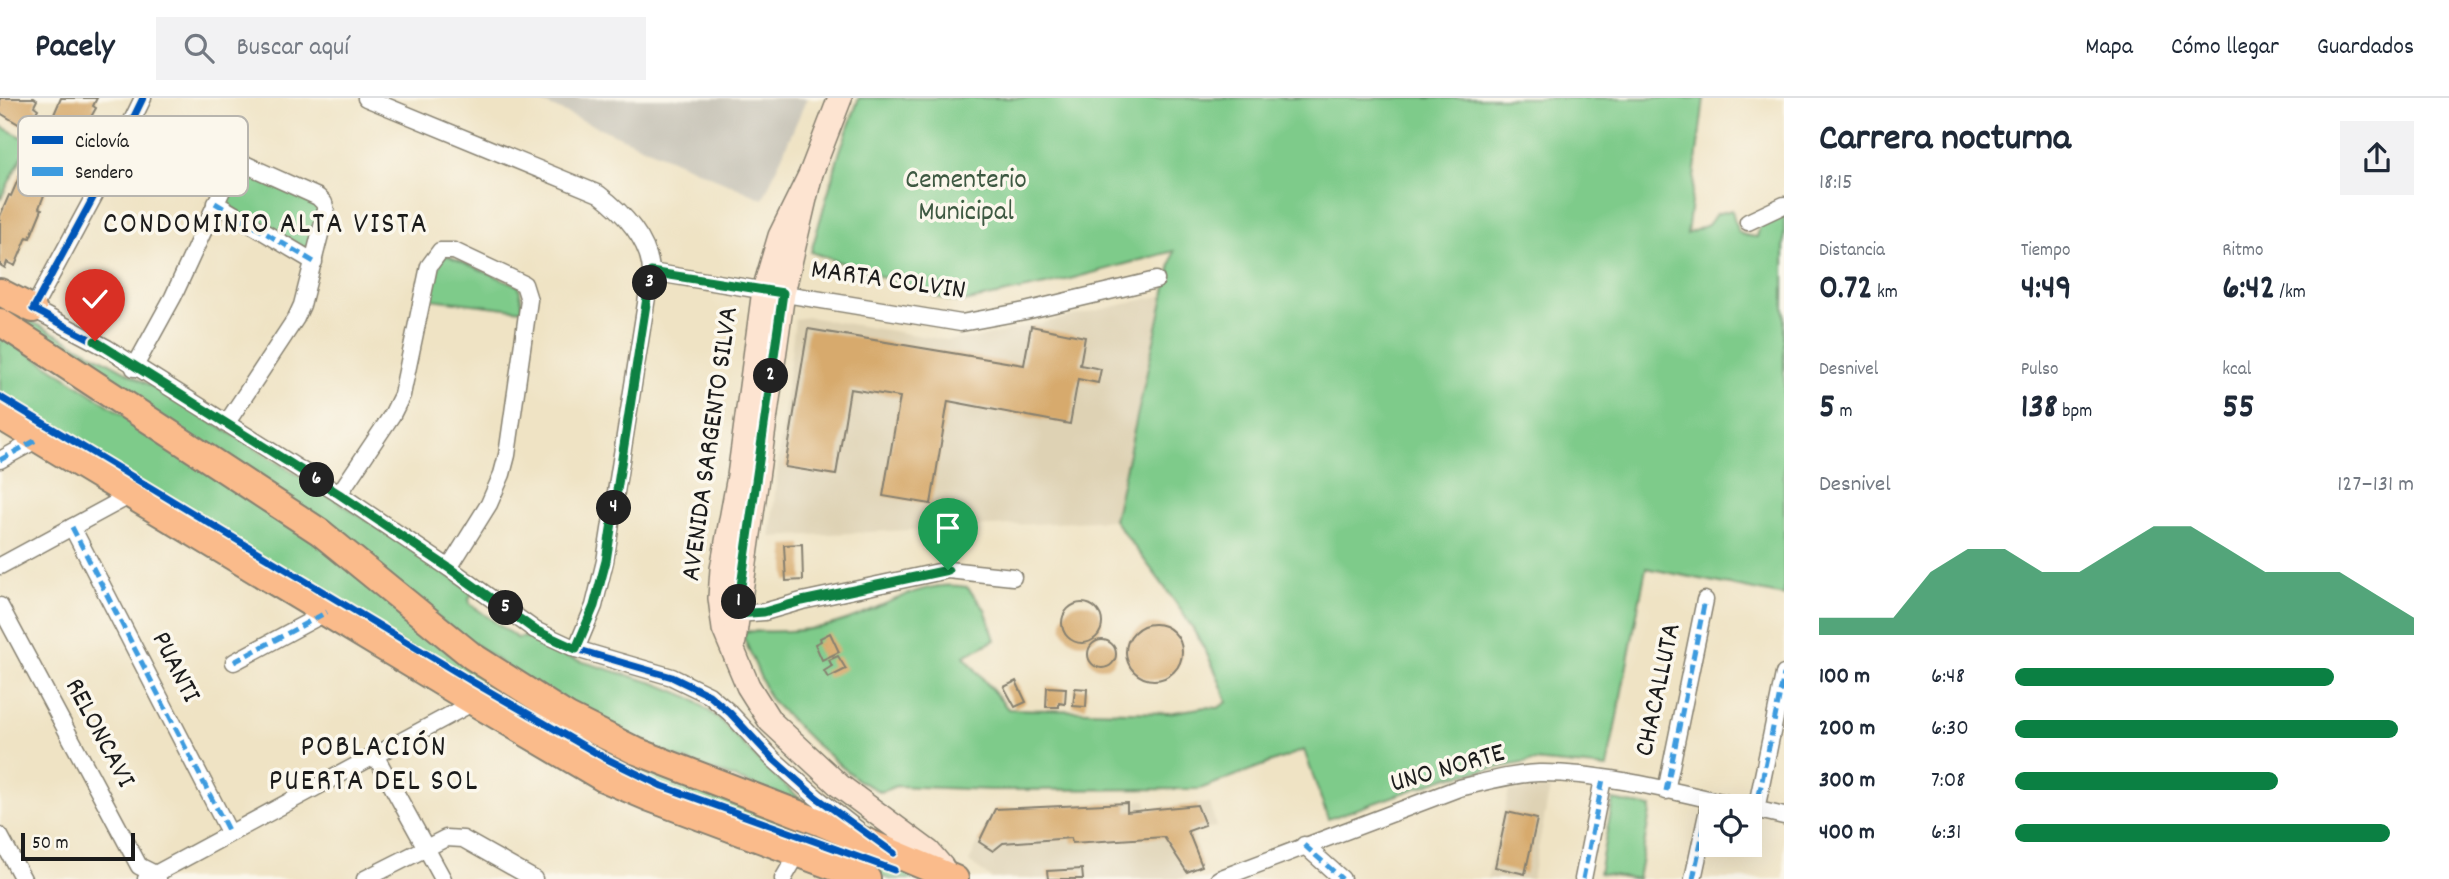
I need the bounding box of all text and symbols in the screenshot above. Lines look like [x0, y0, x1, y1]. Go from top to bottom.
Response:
search box [156, 17, 646, 80]
text: Pacely [35, 25, 114, 72]
icon: search [180, 29, 218, 67]
text: Buscar aquí [236, 30, 349, 67]
text: Mapa [2085, 31, 2133, 65]
text: Cómo llegar [2171, 31, 2279, 65]
text: Guardados [2317, 31, 2414, 65]
text: Carrera nocturna [1819, 113, 2071, 168]
legend [18, 116, 248, 196]
button: share [2340, 121, 2414, 195]
text: Ciclovía [75, 130, 130, 157]
text: Sendero [75, 161, 133, 188]
park label: Cementerio Municipal [905, 162, 1027, 234]
text: 18:15 [1819, 167, 1853, 200]
district label: CONDOMINIO ALTA VISTA [103, 205, 429, 248]
text: Distancia [1819, 238, 1885, 265]
text: Tiempo [2021, 238, 2070, 265]
text: Ritmo [2222, 238, 2264, 265]
street label: MARTA COLVIN [808, 251, 968, 313]
text: 0.72 [1819, 265, 1873, 315]
text: 4:49 [2021, 265, 2072, 315]
text: 6:42 [2222, 265, 2275, 315]
pin: 3 [632, 266, 668, 300]
pin [65, 269, 125, 341]
text: 3 [645, 269, 654, 296]
icon: check [76, 280, 114, 318]
text: km [1873, 280, 1898, 307]
text: /km [2275, 280, 2306, 307]
street label: AVENIDA SARGENTO SILVA [673, 304, 751, 584]
text: Desnivel [1819, 357, 1878, 384]
text: Pulso [2021, 357, 2058, 384]
text: kcal [2222, 357, 2251, 384]
pin: 2 [754, 358, 788, 394]
text: 2 [766, 362, 775, 389]
text: 5 [1819, 384, 1835, 434]
text: 138 [2021, 384, 2058, 434]
text: 55 [2222, 384, 2255, 434]
text: m [1835, 399, 1853, 426]
text: bpm [2058, 399, 2092, 426]
pin: 6 [300, 462, 334, 498]
text: 6 [312, 466, 321, 493]
text: Desnivel [1819, 469, 1891, 502]
text: 127–131 m [2337, 469, 2414, 502]
pin: 4 [596, 490, 632, 526]
text: 4 [610, 494, 617, 521]
pin [918, 498, 978, 570]
icon: arrive [929, 509, 967, 547]
pin: 1 [722, 584, 756, 620]
text: 1 [736, 588, 741, 615]
pin: 5 [489, 590, 524, 626]
text: 5 [501, 594, 510, 621]
street label: CHACALLUTA [1626, 620, 1694, 760]
street label: PUANTI [139, 625, 209, 711]
text: 100 m [1819, 661, 1870, 694]
text: 6:48 [1931, 661, 1965, 694]
street label: RELONCAVI [52, 672, 144, 796]
text: 200 m [1819, 713, 1875, 746]
text: 6:30 [1931, 713, 1969, 746]
district label: POBLACIÓN PUERTA DEL SOL [269, 728, 479, 805]
street label: UNO NORTE [1386, 735, 1510, 805]
text: 300 m [1819, 765, 1875, 798]
text: 7:08 [1931, 765, 1965, 798]
map controls [1699, 794, 1762, 857]
button: locate [1699, 794, 1762, 857]
text: 400 m [1819, 817, 1875, 850]
text: 6:31 [1931, 817, 1961, 850]
scale bar [21, 830, 135, 862]
text: 50 m [32, 831, 69, 858]

